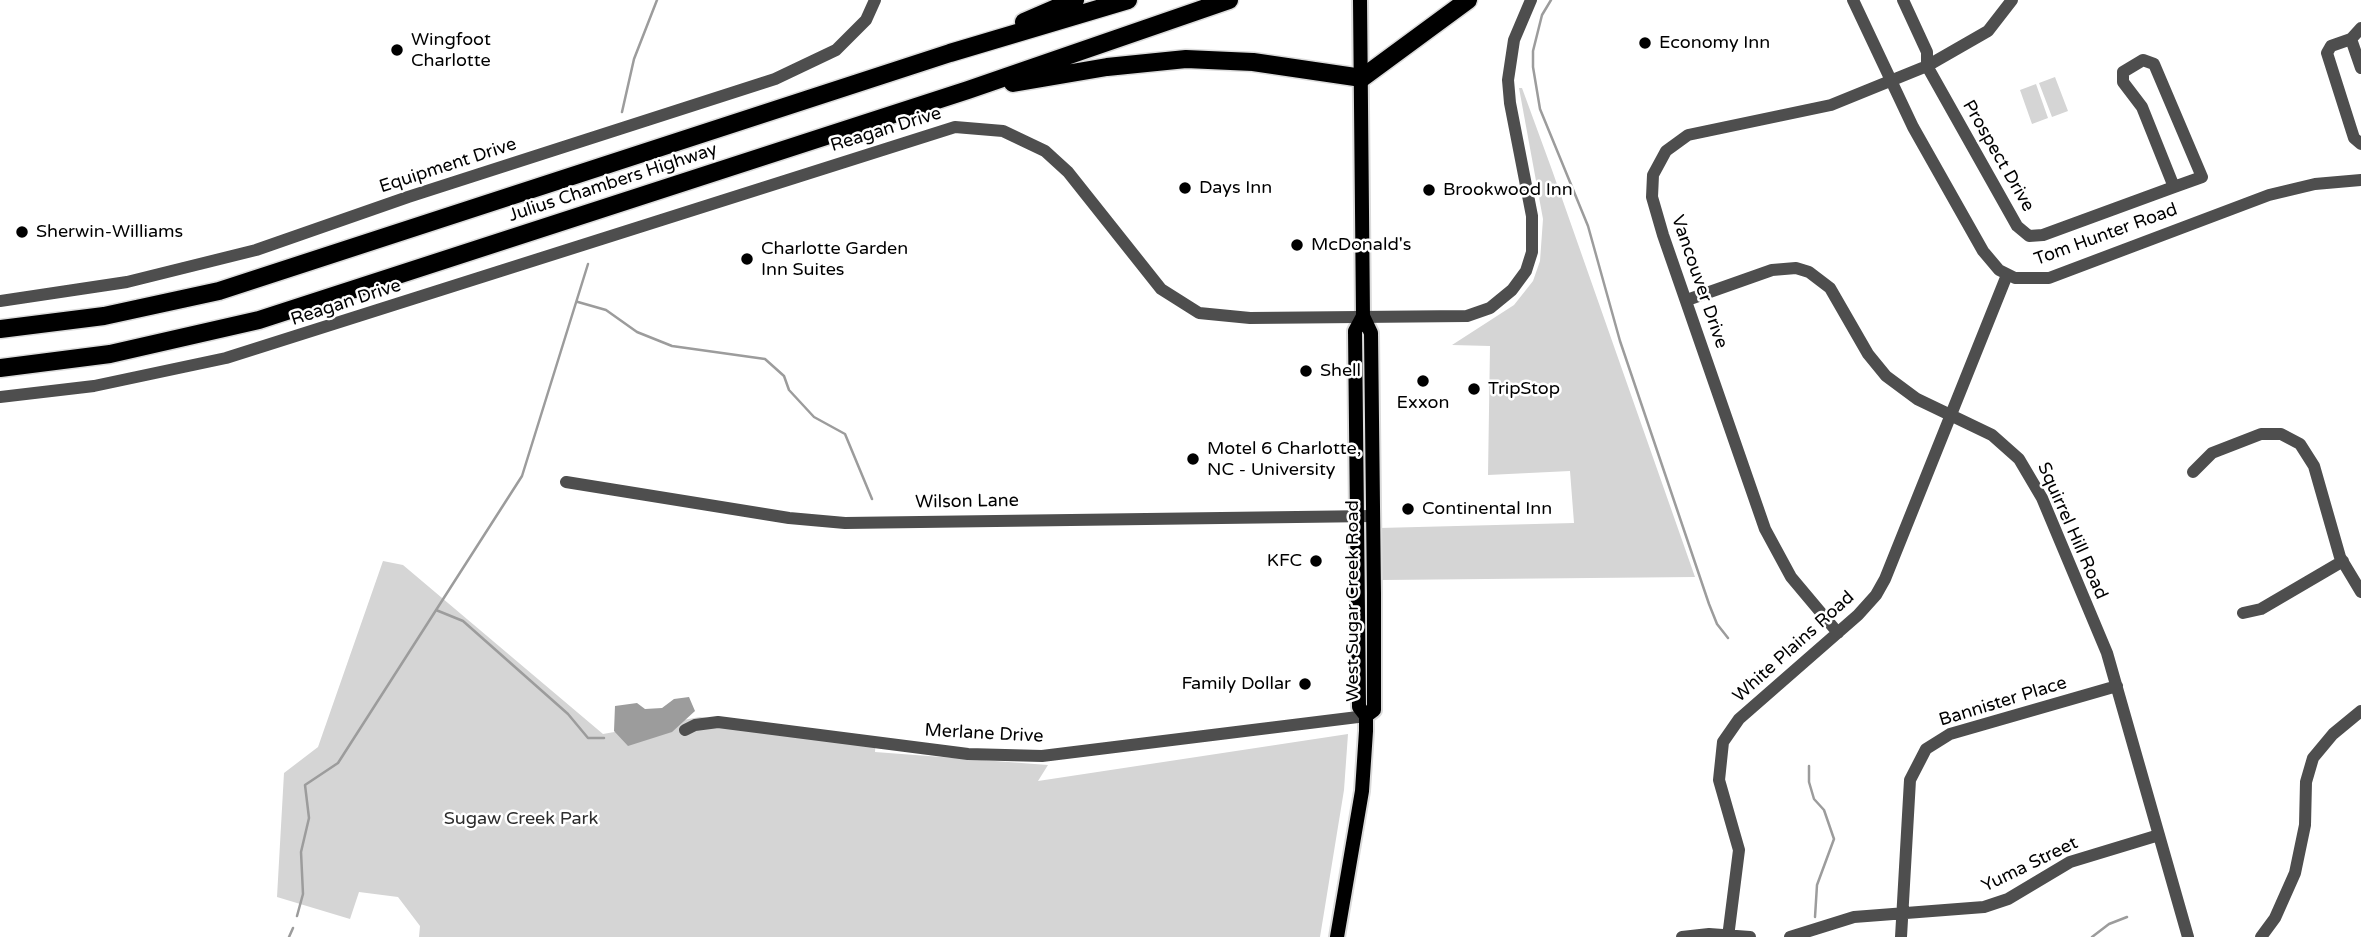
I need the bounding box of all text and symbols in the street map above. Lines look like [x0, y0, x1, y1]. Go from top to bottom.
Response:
place label: Wingfoot Charlotte [411, 29, 491, 72]
place label: Economy Inn [1659, 32, 1770, 54]
marker: Economy Inn [1637, 35, 1653, 51]
marker: Wingfoot Charlotte [389, 42, 405, 58]
street label: Prospect Drive [1957, 96, 2039, 216]
street label: Reagan Drive [828, 103, 944, 157]
street label: Equipment Drive [377, 134, 519, 198]
street label: Julius Chambers Highway [506, 139, 720, 227]
place label: Days Inn [1199, 177, 1272, 199]
place label: Brookwood Inn [1443, 179, 1573, 201]
marker: Days Inn [1177, 180, 1193, 196]
marker: Brookwood Inn [1421, 182, 1437, 198]
street label: Tom Hunter Road [2031, 199, 2181, 271]
street label: Vancouver Drive [1666, 213, 1732, 351]
place label: Sherwin-Williams [36, 221, 183, 243]
marker: Sherwin-Williams [14, 224, 30, 240]
place label: McDonald's [1311, 234, 1411, 256]
marker: McDonald's [1289, 237, 1305, 253]
place label: Charlotte Garden Inn Suites [761, 238, 908, 280]
marker: Charlotte Garden Inn Suites [739, 251, 755, 267]
street label: Reagan Drive [288, 275, 404, 331]
place label: Shell [1320, 360, 1361, 382]
marker: Shell [1298, 363, 1314, 379]
marker: Exxon [1415, 373, 1431, 389]
place label: TripStop [1488, 378, 1560, 400]
marker: TripStop [1466, 381, 1482, 397]
place label: Exxon [1397, 392, 1449, 414]
place label: Motel 6 Charlotte, NC - University [1207, 438, 1361, 480]
marker: Motel 6 Charlotte, NC - University [1185, 451, 1201, 467]
street label: Squirrel Hill Road [2032, 459, 2112, 603]
street label: Wilson Lane [915, 490, 1019, 514]
place label: Continental Inn [1422, 498, 1552, 520]
street label: West Sugar Creek Road [1342, 500, 1364, 702]
marker: Continental Inn [1400, 501, 1416, 517]
place label: KFC [1267, 550, 1302, 572]
marker: KFC [1308, 553, 1324, 569]
street label: White Plains Road [1729, 587, 1859, 707]
street label: Bannister Place [1937, 672, 2069, 732]
place label: Family Dollar [1181, 673, 1291, 695]
marker: Family Dollar [1297, 676, 1313, 692]
street label: Merlane Drive [924, 720, 1044, 748]
park label: Sugaw Creek Park [444, 808, 598, 830]
street label: Yuma Street [1979, 832, 2081, 898]

